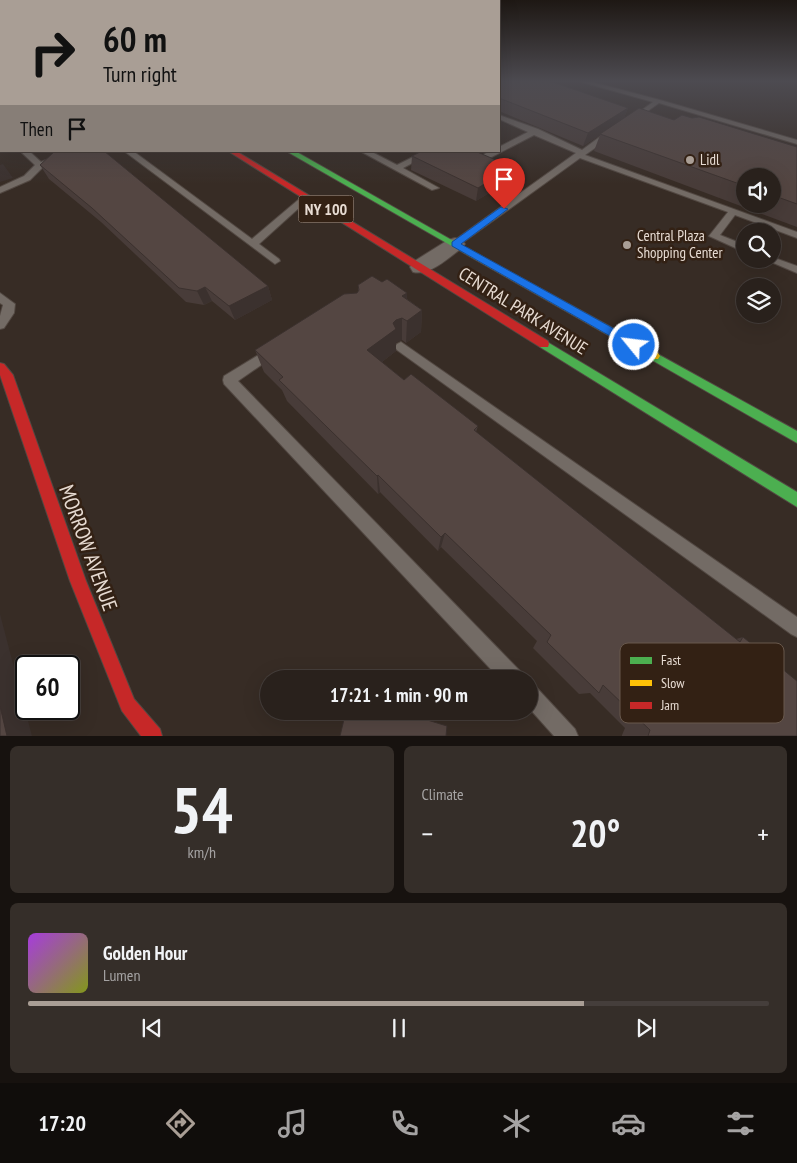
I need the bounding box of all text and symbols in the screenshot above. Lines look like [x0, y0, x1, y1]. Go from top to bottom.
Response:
text: 60 m [103, 16, 167, 62]
icon: right [20, 20, 85, 85]
text: Turn right [103, 60, 177, 88]
icon: arrive [63, 115, 91, 143]
text: Then [20, 117, 53, 141]
place label: Lidl [700, 150, 720, 169]
marker: Lidl [684, 154, 696, 166]
pin [483, 158, 525, 209]
icon: arrive [490, 165, 518, 193]
map controls [736, 168, 781, 323]
button: sound [736, 168, 781, 213]
road number: NY 100 [298, 195, 354, 222]
button: search [736, 223, 781, 268]
place label: Central Plaza Shopping Center [637, 226, 723, 262]
marker: Central Plaza Shopping Center [621, 239, 633, 251]
street label: CENTRAL PARK AVENUE [454, 262, 592, 360]
button: layers [736, 278, 781, 323]
position arrow [607, 318, 659, 370]
street label: MORROW AVENUE [53, 481, 124, 615]
legend [620, 643, 784, 723]
text: Fast [661, 651, 681, 669]
speed limit sign: 60 [15, 655, 80, 720]
text: Slow [661, 674, 685, 692]
text: 17:21 · 1 min · 90 m [330, 683, 468, 707]
text: Jam [660, 696, 679, 714]
text: 54 [171, 767, 233, 851]
text: Climate [422, 784, 464, 804]
text: 20° [570, 808, 620, 857]
text: − [422, 815, 433, 852]
text: + [757, 815, 769, 852]
text: km/h [188, 842, 216, 862]
text: Golden Hour [103, 941, 187, 965]
text: Lumen [103, 965, 140, 985]
icon: previous [138, 1014, 166, 1042]
icon: pause [385, 1014, 413, 1042]
icon: next [632, 1014, 660, 1042]
icon: directions [163, 1106, 198, 1141]
icon: music [275, 1106, 310, 1141]
icon: phone [387, 1106, 422, 1141]
icon: climate [499, 1106, 534, 1141]
icon: car [611, 1106, 646, 1141]
icon: filters [723, 1106, 758, 1141]
text: 17:20 [39, 1109, 86, 1137]

